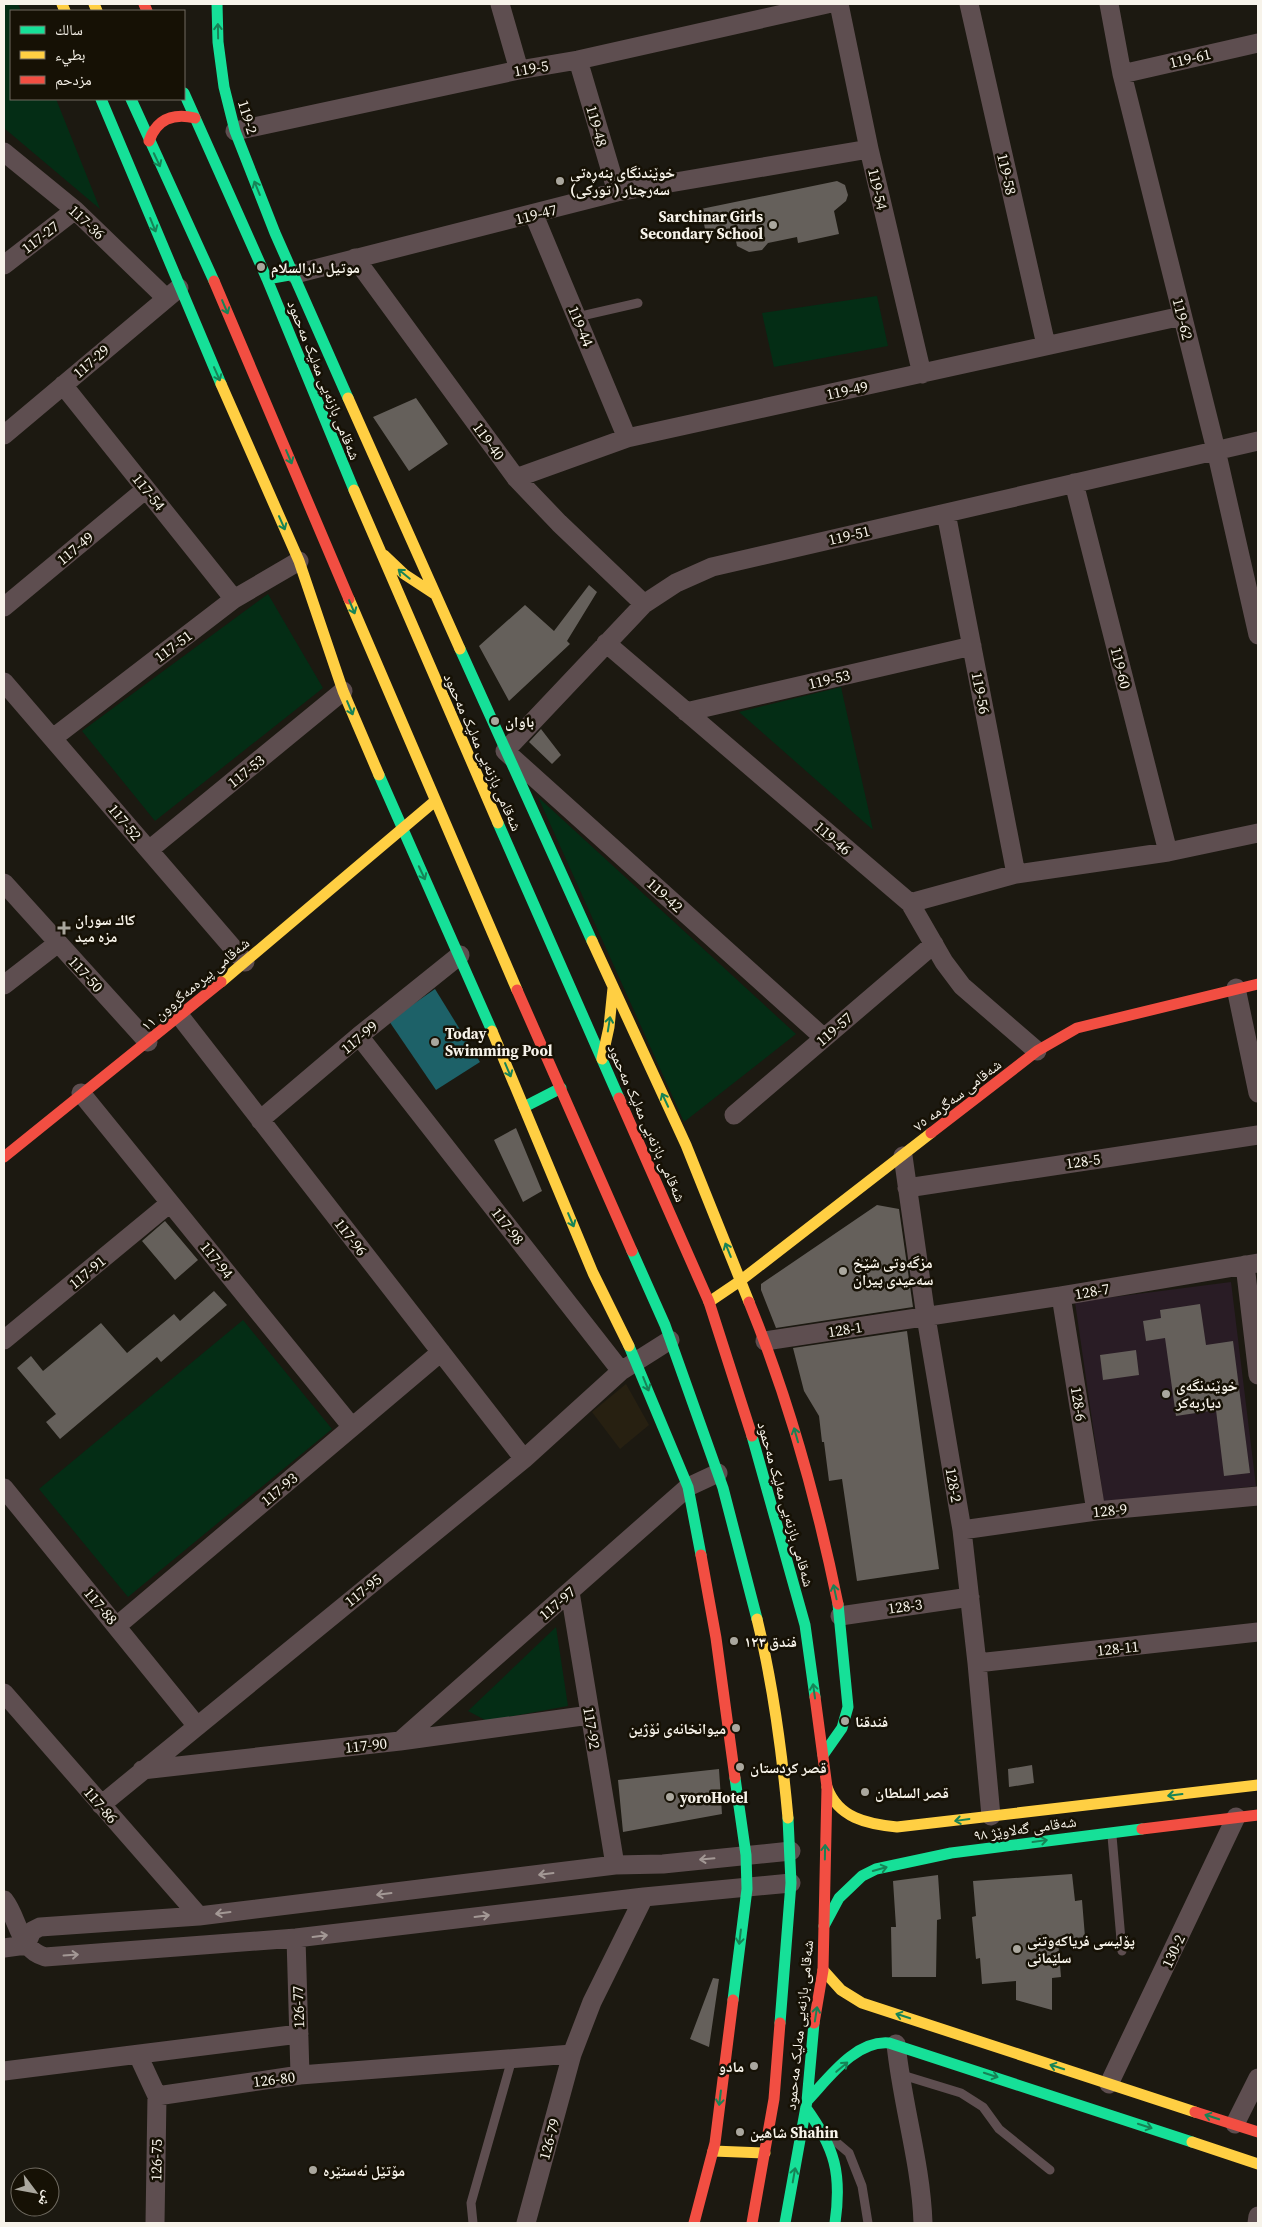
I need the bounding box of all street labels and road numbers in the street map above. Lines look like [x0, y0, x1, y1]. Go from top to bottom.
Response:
street label: 119-61 [1167, 43, 1213, 73]
street label: 119-5 [512, 55, 550, 81]
street label: 119-2 [233, 97, 263, 137]
street label: 119-48 [581, 103, 613, 149]
street label: 119-58 [992, 151, 1022, 197]
street label: 119-54 [863, 166, 893, 212]
street label: 119-47 [513, 199, 559, 229]
street label: 117-36 [64, 200, 110, 244]
street label: 117-27 [17, 216, 63, 258]
street label: 119-62 [1168, 296, 1198, 342]
street label: شەقامی بازنەیی مەلیک مەحمود [282, 297, 366, 463]
street label: 119-44 [563, 302, 599, 350]
street label: 117-29 [68, 339, 114, 383]
street label: 119-49 [824, 375, 870, 405]
street label: 119-40 [468, 418, 510, 464]
street label: 117-54 [128, 469, 171, 515]
street label: 119-51 [826, 520, 872, 550]
street label: 117-49 [52, 526, 98, 570]
street label: 117-51 [150, 625, 196, 667]
street label: 119-60 [1106, 645, 1136, 691]
street label: 119-53 [806, 664, 852, 694]
street label: شەقامی بازنەیی مەلیک مەحمود [439, 670, 527, 834]
street label: 119-56 [967, 670, 995, 716]
street label: 117-53 [223, 750, 269, 792]
street label: 117-52 [103, 799, 147, 845]
street label: 119-46 [810, 816, 856, 860]
street label: 119-42 [642, 873, 688, 917]
street label: شەقامی پیرەمەگروون ١١ [136, 932, 254, 1036]
street label: 117-50 [64, 951, 108, 997]
street label: 119-57 [811, 1007, 857, 1051]
street label: 117-99 [336, 1015, 382, 1059]
street label: شەقامی بازنەیی مەلیک مەحمود [603, 1041, 691, 1205]
street label: شەقامی سەگرمە ٧٥ [908, 1054, 1006, 1136]
street label: 128-5 [1064, 1148, 1102, 1174]
street label: 117-98 [487, 1203, 529, 1249]
street label: 117-96 [330, 1214, 372, 1260]
street label: 117-94 [196, 1237, 239, 1283]
street label: 117-91 [64, 1250, 110, 1294]
street label: 128-7 [1073, 1278, 1111, 1304]
street label: 128-1 [826, 1316, 864, 1342]
street label: 128-6 [1066, 1385, 1092, 1423]
street label: شەقامی بازنەیی مەلیک مەحمود [752, 1419, 820, 1589]
street label: 128-2 [941, 1466, 967, 1504]
street label: 117-93 [256, 1467, 302, 1511]
street label: 128-9 [1092, 1498, 1128, 1522]
street label: 117-95 [340, 1569, 386, 1611]
street label: 117-97 [534, 1581, 580, 1625]
street label: 117-88 [79, 1583, 123, 1629]
street label: 128-3 [886, 1593, 924, 1619]
street label: 128-11 [1096, 1635, 1140, 1661]
street label: 117-92 [578, 1706, 606, 1750]
street label: 117-90 [344, 1732, 388, 1758]
street label: 117-86 [79, 1782, 123, 1828]
street label: شەقامی گەلاوێژ ٩٨ [972, 1810, 1078, 1846]
street label: 130-2 [1156, 1931, 1190, 1971]
street label: شەقامی بازنەیی مەلیک مەحمود [780, 1939, 818, 2111]
street label: 126-77 [287, 1986, 309, 2028]
street label: 126-80 [252, 2066, 296, 2092]
street label: 126-79 [533, 2116, 565, 2162]
street label: 126-75 [145, 2139, 167, 2181]

